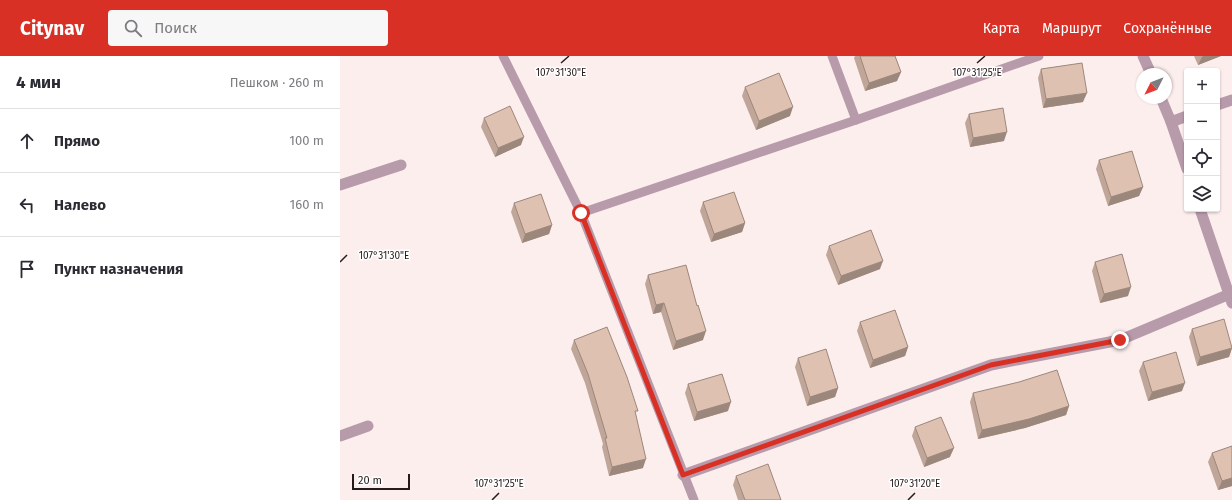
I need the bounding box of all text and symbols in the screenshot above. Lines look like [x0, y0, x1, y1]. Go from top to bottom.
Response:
search box [108, 10, 388, 46]
text: Citynav [20, 17, 84, 40]
icon: search [122, 17, 144, 39]
text: Поиск [154, 19, 197, 37]
text: Карта [983, 20, 1020, 37]
text: Маршрут [1042, 20, 1101, 37]
text: Сохранённые [1123, 20, 1212, 37]
text: 107°31'30"E [536, 67, 586, 79]
text: 107°31'25"E [952, 67, 1002, 79]
north arrow [1136, 68, 1172, 104]
map controls [1184, 68, 1220, 212]
button: + [1184, 68, 1220, 104]
text: 4 мин [16, 72, 61, 93]
text: Пешком · 260 m [230, 75, 324, 90]
button: − [1184, 104, 1220, 140]
icon: ahead [16, 130, 38, 152]
text: Прямо [54, 132, 100, 150]
text: 100 m [289, 133, 324, 148]
button: locate [1184, 140, 1220, 176]
button: layers [1184, 176, 1220, 212]
icon: left [16, 194, 38, 216]
text: Налево [54, 196, 106, 214]
text: 160 m [290, 197, 324, 212]
route start [572, 204, 590, 222]
text: 107°31'30"E [359, 250, 409, 262]
icon: arrive [16, 258, 38, 280]
text: Пункт назначения [54, 260, 183, 278]
route end [1111, 331, 1129, 349]
scale bar [352, 472, 410, 491]
text: 20 m [358, 474, 382, 487]
text: 107°31'25"E [474, 478, 524, 490]
text: 107°31'20"E [890, 478, 940, 490]

